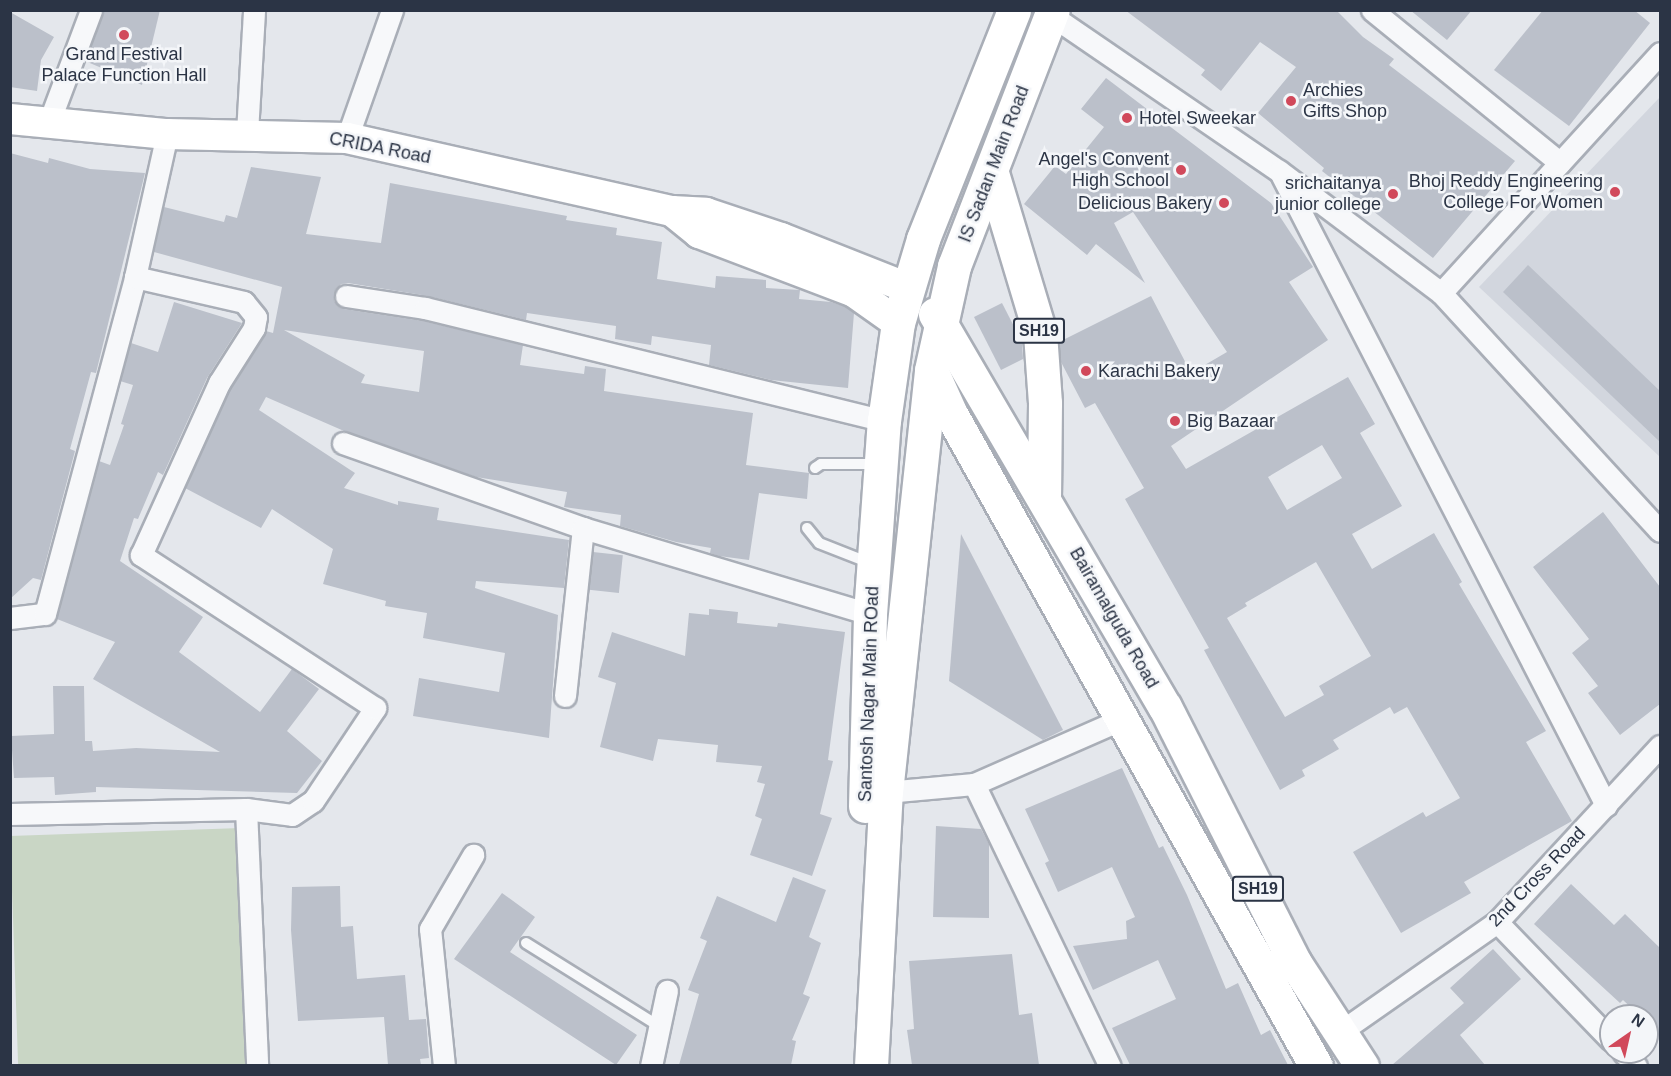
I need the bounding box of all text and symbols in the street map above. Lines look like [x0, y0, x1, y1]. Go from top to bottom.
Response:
marker: Grand Festival Palace Function Hall [117, 28, 131, 42]
place label: Grand Festival Palace Function Hall [41, 44, 207, 86]
place label: Archies Gifts Shop [1303, 80, 1387, 122]
street label: IS Sadan Main Road [954, 83, 1034, 245]
marker: Archies Gifts Shop [1284, 94, 1298, 108]
place label: Hotel Sweekar [1139, 107, 1256, 129]
marker: Hotel Sweekar [1120, 111, 1134, 125]
street label: CRIDA Road [327, 127, 433, 169]
place label: Angel's Convent High School [1038, 149, 1169, 192]
marker: Angel's Convent High School [1174, 163, 1188, 177]
place label: Bhoj Reddy Engineering College For Women [1409, 171, 1603, 213]
place label: srichaitanya junior college [1275, 173, 1381, 216]
marker: Bhoj Reddy Engineering College For Women [1608, 185, 1622, 199]
marker: srichaitanya junior college [1386, 187, 1400, 201]
place label: Delicious Bakery [1078, 192, 1212, 214]
marker: Delicious Bakery [1217, 196, 1231, 210]
road number: SH19 [1012, 318, 1066, 344]
place label: Karachi Bakery [1098, 360, 1220, 382]
marker: Karachi Bakery [1079, 364, 1093, 378]
place label: Big Bazaar [1187, 410, 1275, 432]
marker: Big Bazaar [1168, 414, 1182, 428]
street label: Bairamalguda Road [1065, 544, 1163, 692]
street label: Santosh Nagar Main ROad [854, 586, 884, 802]
street label: 2nd Cross Road [1484, 823, 1590, 931]
road number: SH19 [1231, 876, 1285, 902]
north arrow [1599, 1004, 1659, 1064]
text: N [1629, 1010, 1648, 1031]

